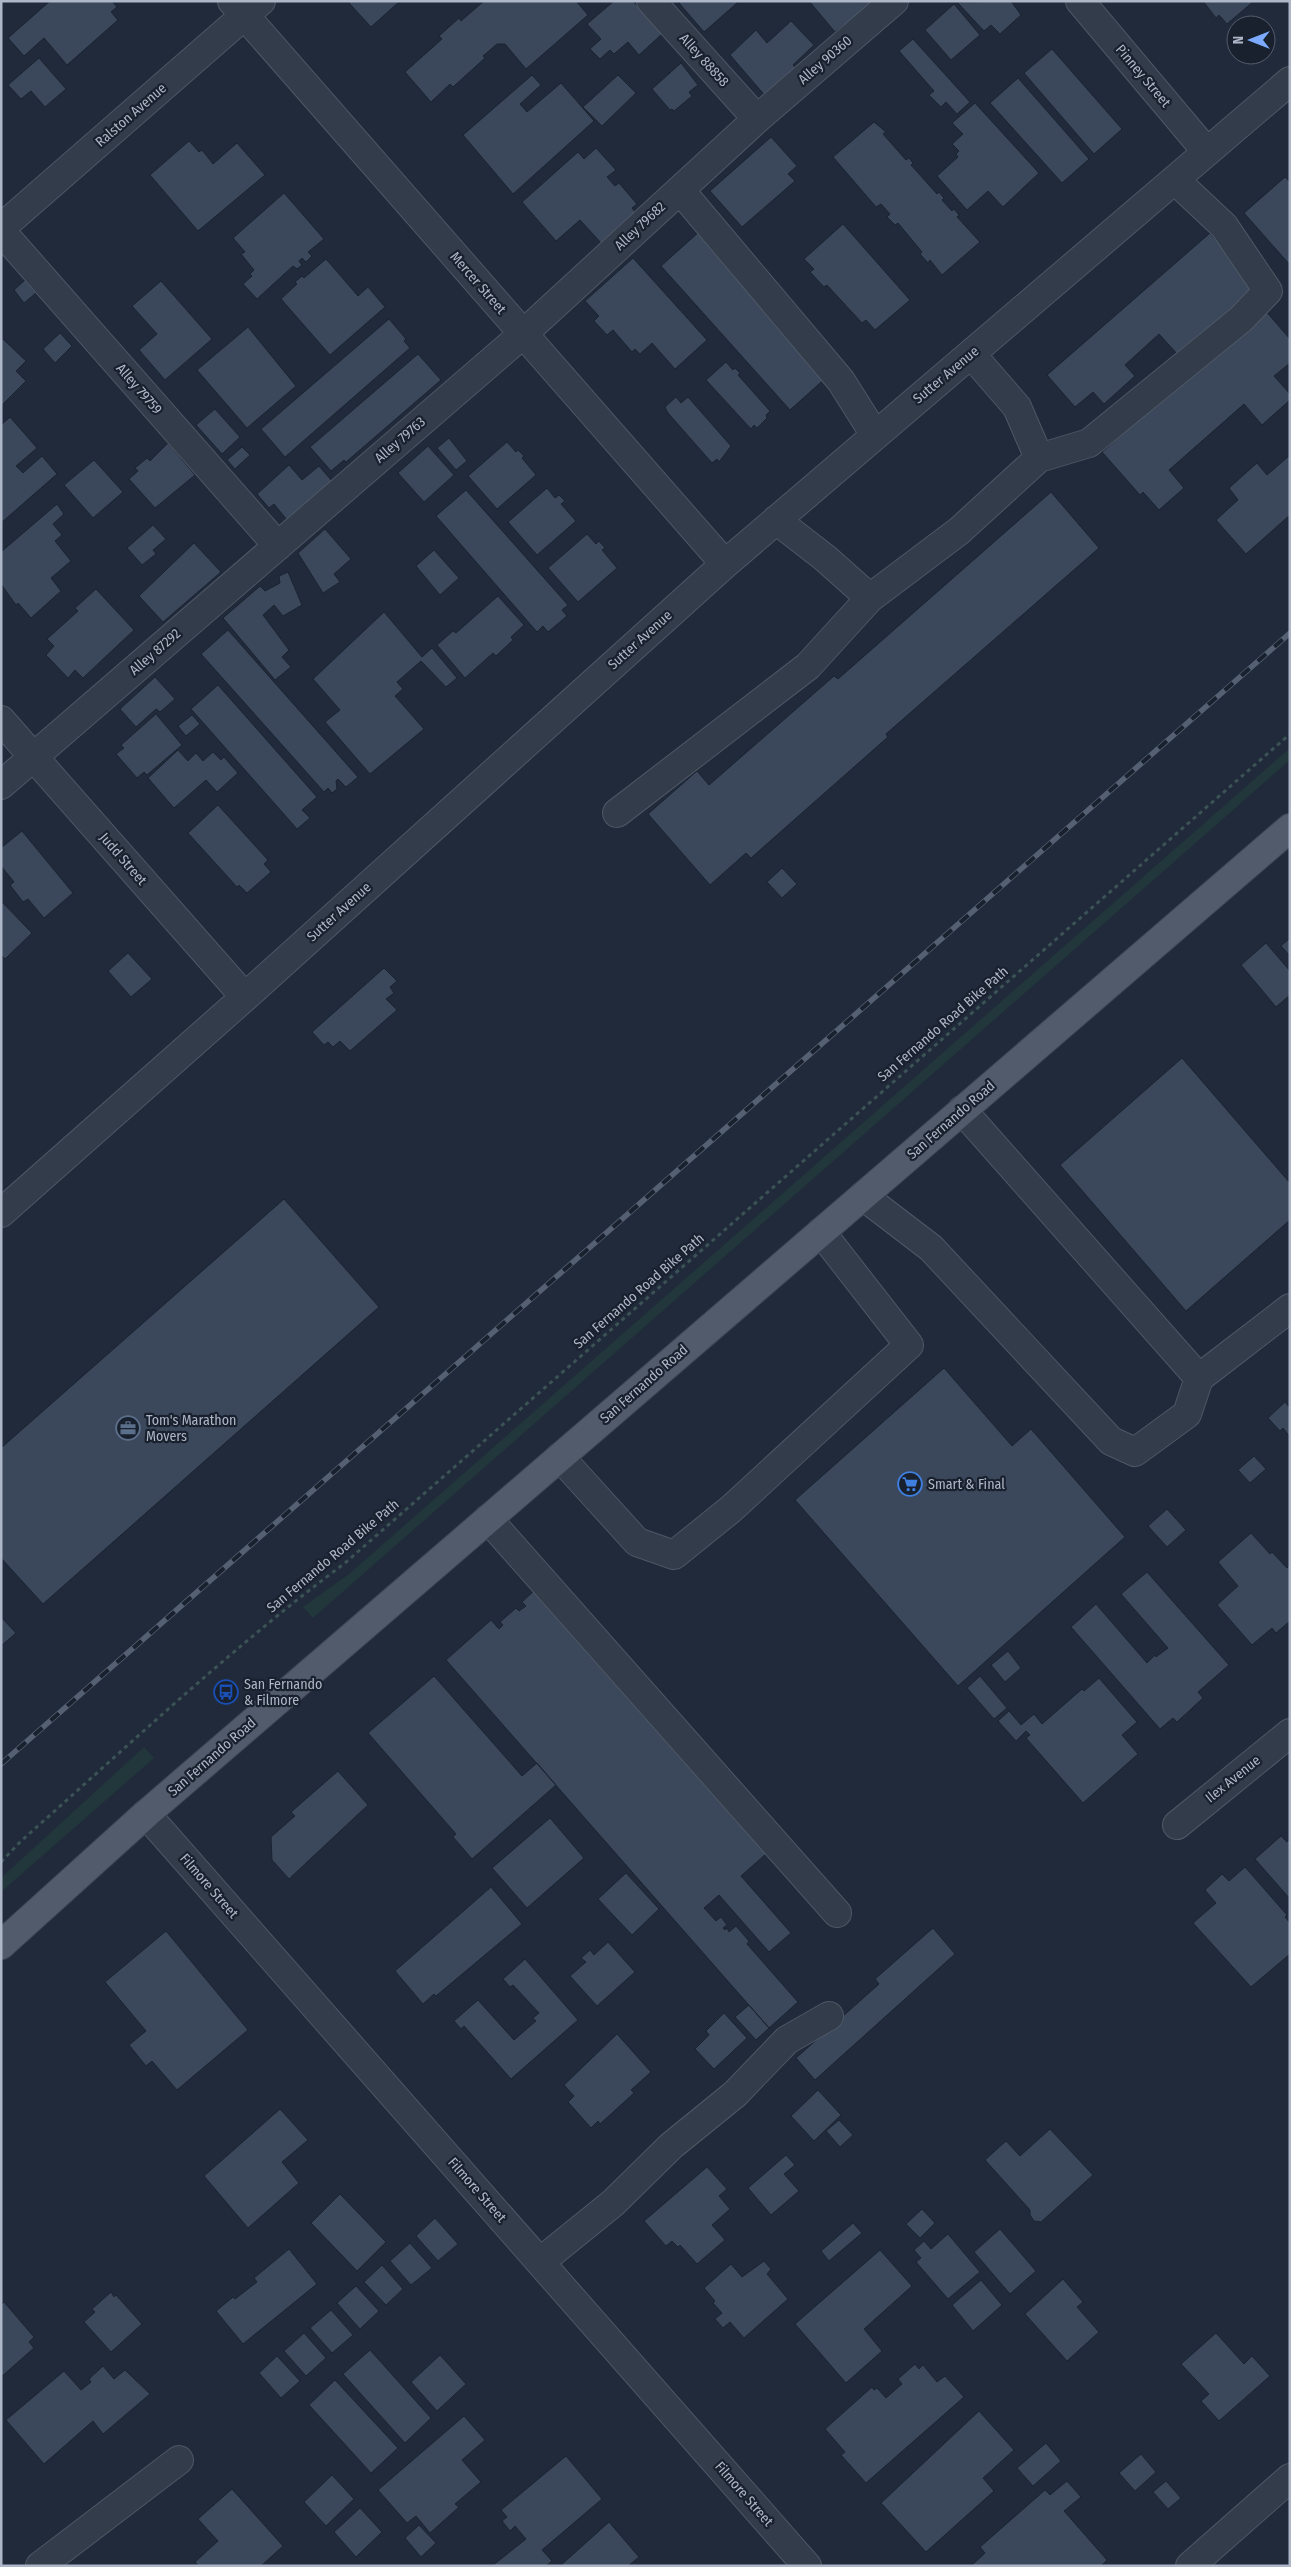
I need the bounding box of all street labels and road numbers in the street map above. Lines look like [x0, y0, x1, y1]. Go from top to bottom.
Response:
street label: Alley 88858 [676, 30, 732, 90]
street label: Alley 90360 [795, 32, 855, 88]
street label: Pinney Street [1112, 41, 1174, 111]
street label: Ralston Avenue [92, 80, 170, 150]
street label: Alley 79682 [611, 198, 669, 254]
street label: Mercer Street [446, 249, 510, 318]
street label: Sutter Avenue [910, 343, 982, 407]
street label: Alley 79759 [112, 360, 166, 418]
street label: Alley 79763 [371, 413, 429, 467]
street label: Sutter Avenue [604, 607, 676, 673]
street label: Alley 87292 [126, 625, 184, 679]
street label: Judd Street [96, 829, 151, 889]
street label: Sutter Avenue [303, 879, 375, 945]
street label: San Fernando Road Bike Path [874, 963, 1012, 1085]
street label: San Fernando Road [904, 1077, 998, 1163]
street label: San Fernando Road Bike Path [570, 1230, 708, 1352]
street label: San Fernando Road [597, 1341, 691, 1427]
street label: San Fernando Road Bike Path [263, 1496, 403, 1616]
street label: San Fernando Road [165, 1714, 259, 1800]
street label: Ilex Avenue [1202, 1752, 1264, 1806]
street label: Filmore Street [176, 1850, 242, 1922]
street label: Filmore Street [444, 2154, 510, 2226]
street label: Filmore Street [711, 2458, 777, 2530]

